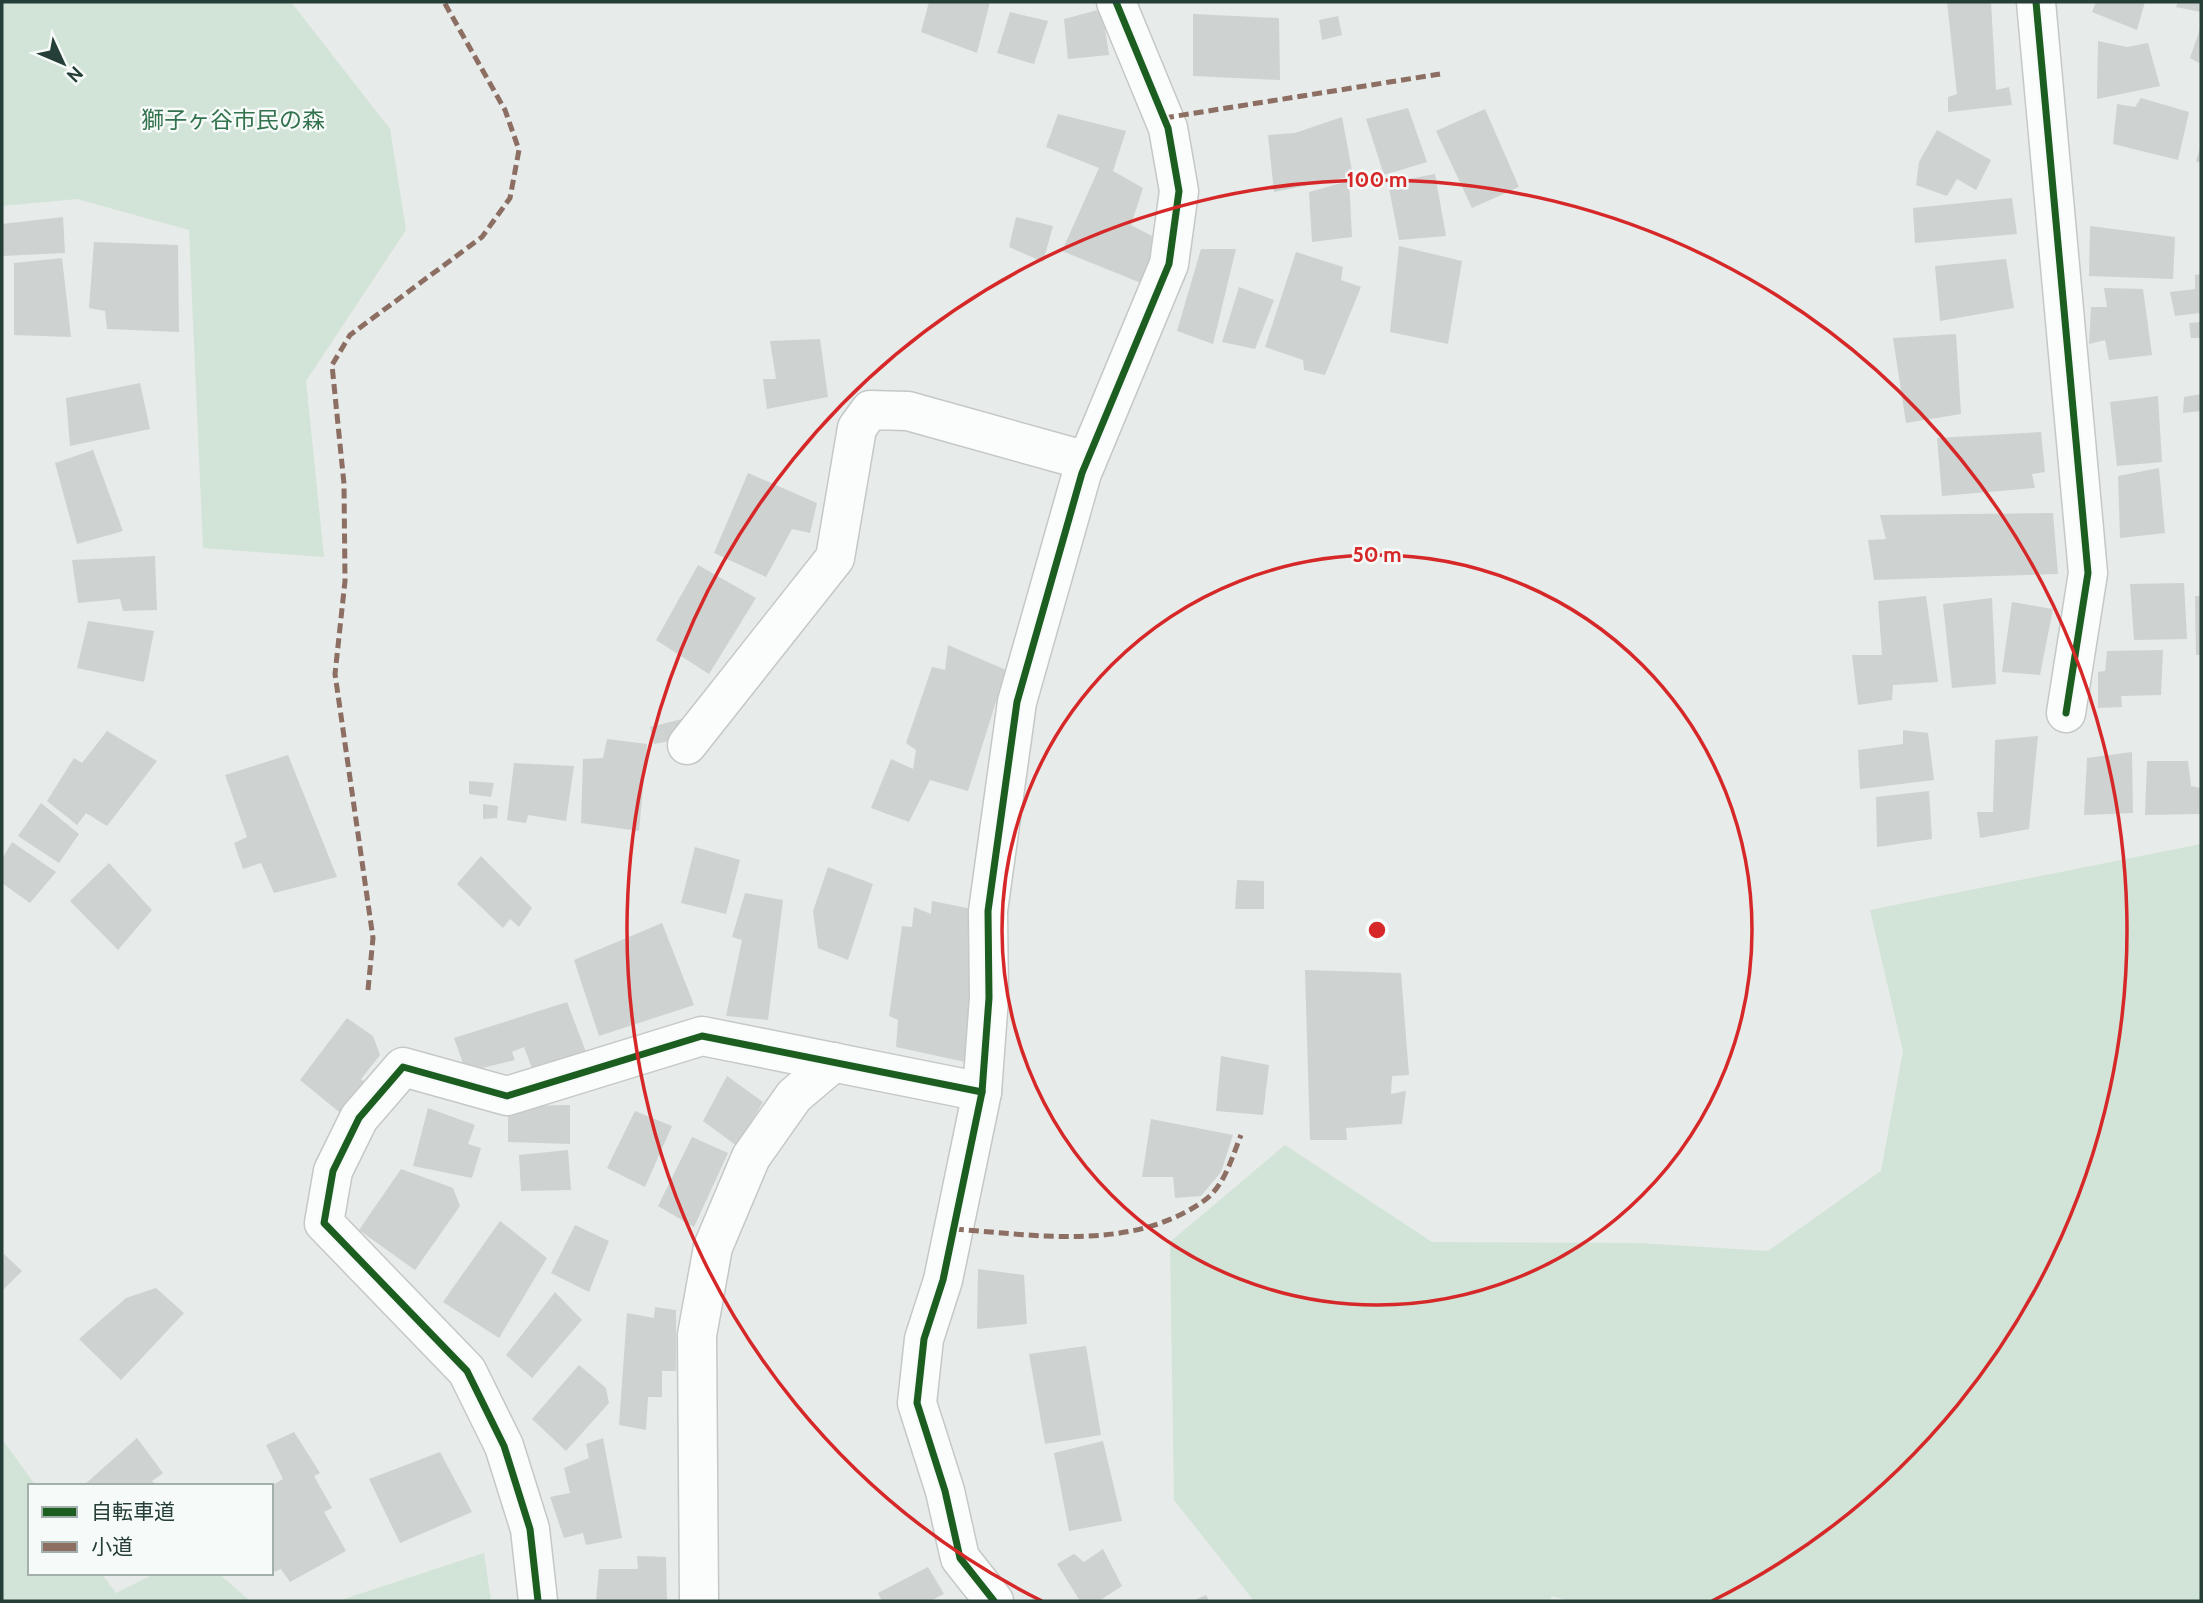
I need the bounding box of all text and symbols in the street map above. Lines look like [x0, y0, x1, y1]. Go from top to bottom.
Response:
north arrow [28, 28, 98, 98]
text: N [62, 62, 88, 87]
park label: 獅子ヶ谷市民の森 [141, 106, 325, 134]
text: 100 m [1347, 167, 1407, 192]
text: 50 m [1352, 542, 1402, 567]
centre of rings [1365, 918, 1389, 942]
legend [28, 1484, 273, 1575]
text: 自転車道 [91, 1499, 175, 1524]
text: 小道 [91, 1534, 133, 1559]

